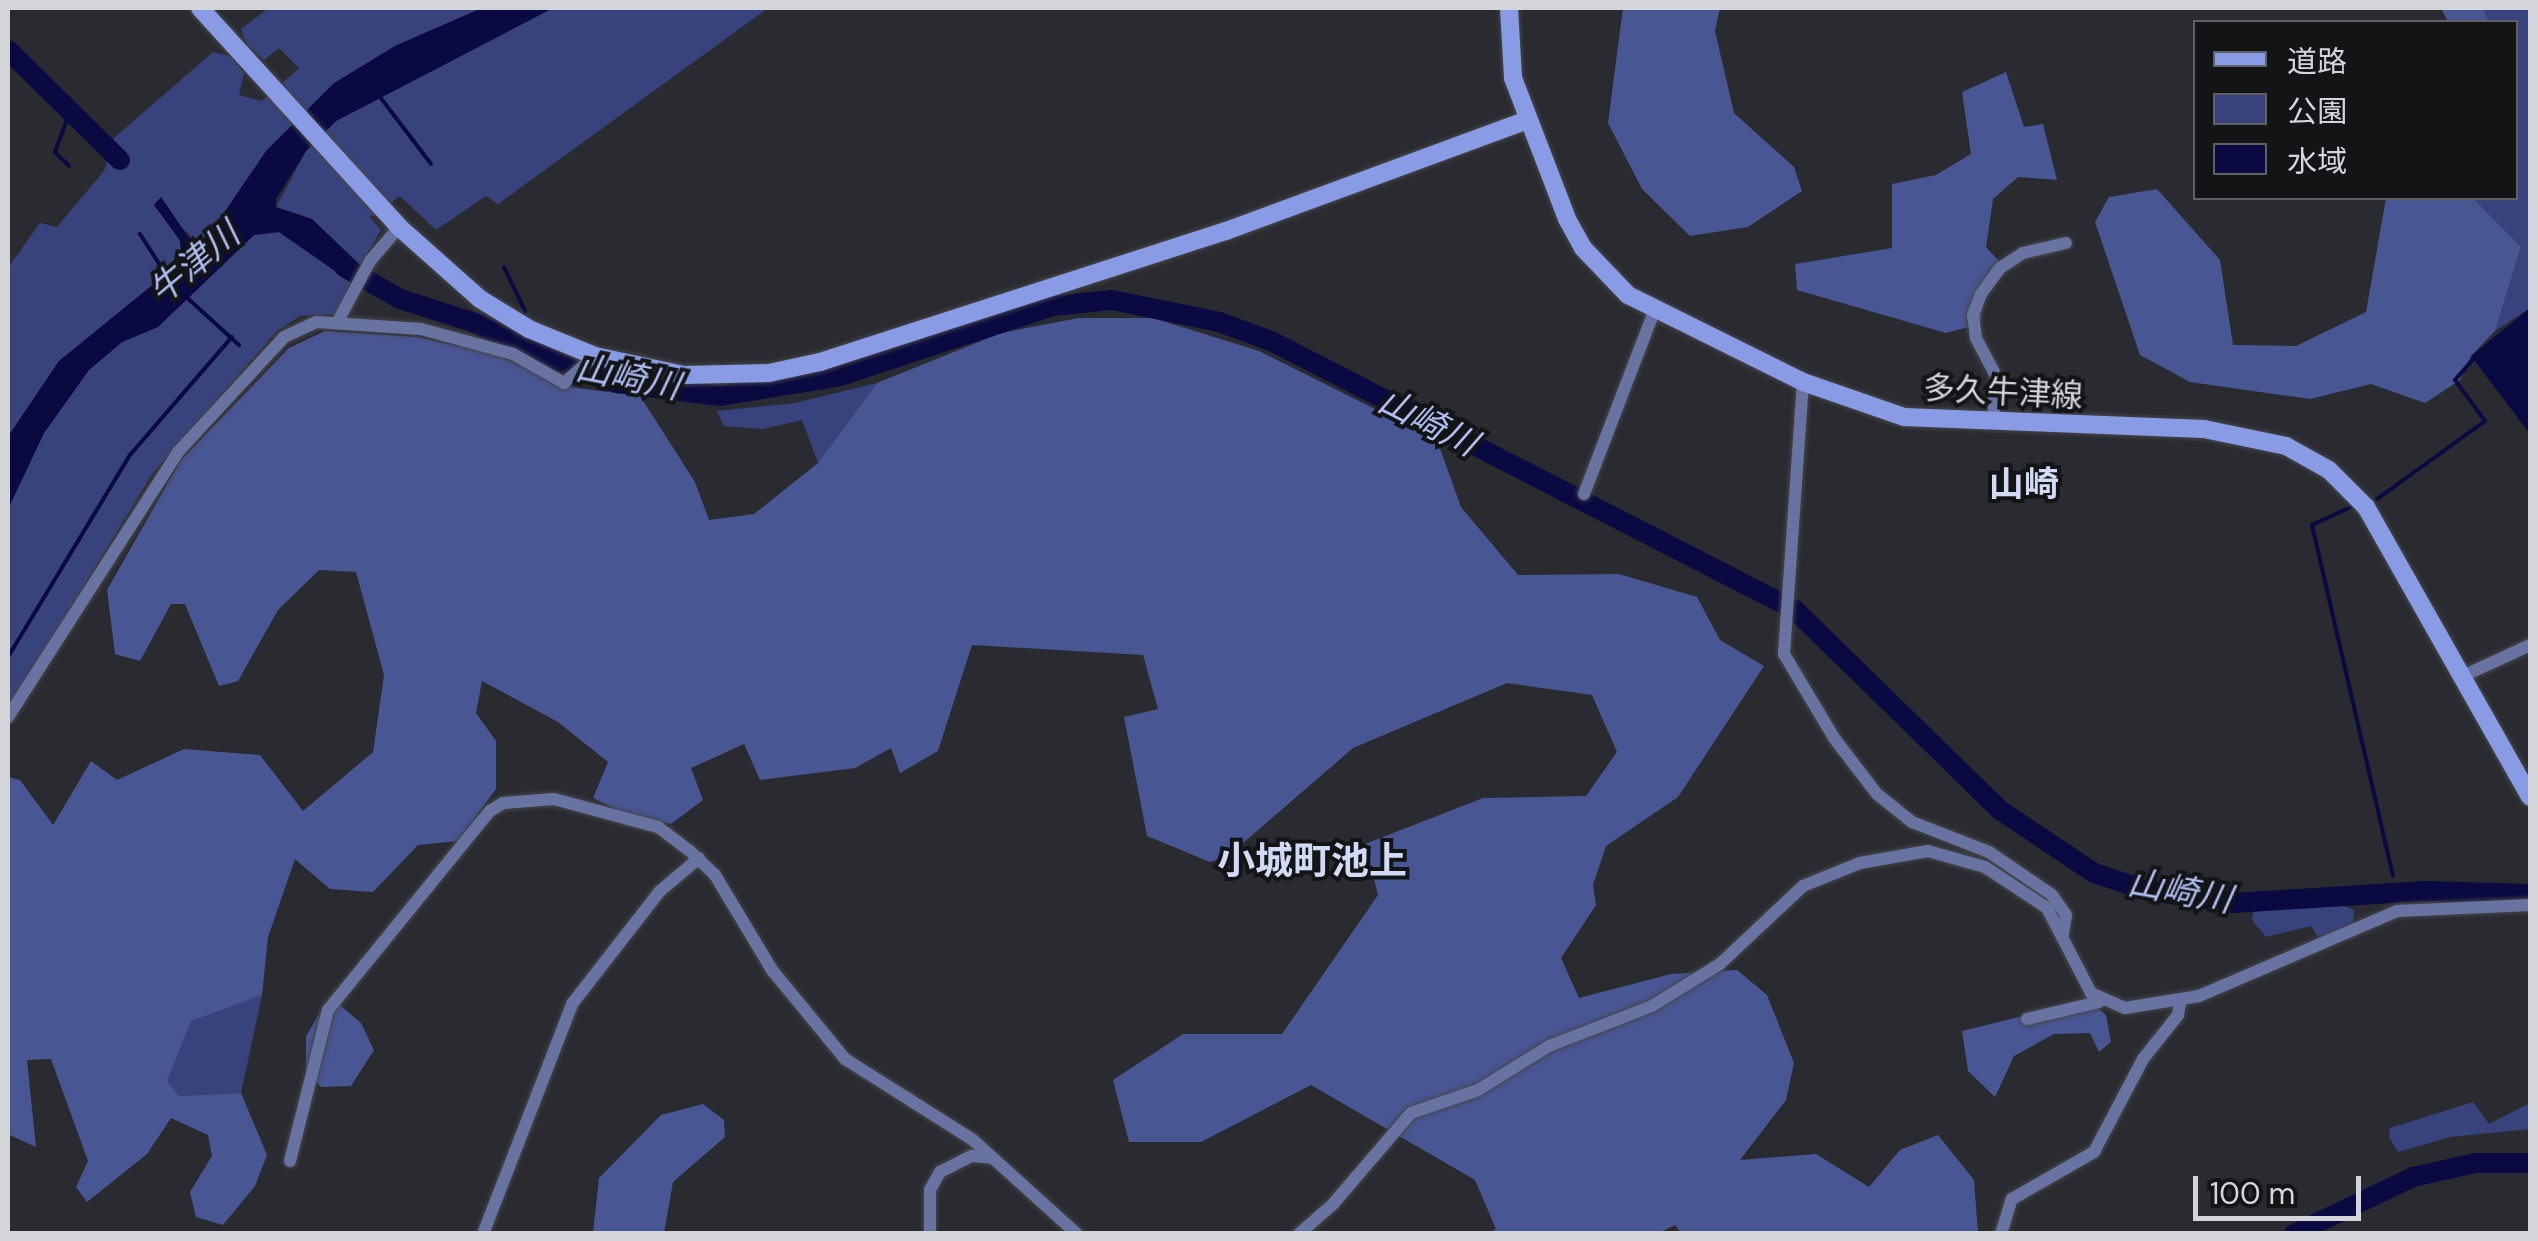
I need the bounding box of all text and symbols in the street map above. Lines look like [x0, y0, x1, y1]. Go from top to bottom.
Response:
legend [2193, 20, 2518, 200]
text: 道路 [2287, 42, 2347, 81]
text: 公園 [2287, 92, 2347, 131]
text: 水域 [2287, 142, 2347, 181]
water label: 牛津川 [140, 213, 248, 313]
water label: 山崎川 [572, 346, 684, 408]
street label: 多久牛津線 [1922, 369, 2084, 415]
water label: 山崎川 [1372, 379, 1484, 465]
district label: 山崎 [1989, 463, 2059, 505]
district label: 小城町池上 [1217, 839, 1407, 885]
water label: 山崎川 [2125, 861, 2235, 921]
scale bar [2198, 1156, 2366, 1218]
text: 100 m [2210, 1174, 2295, 1213]

